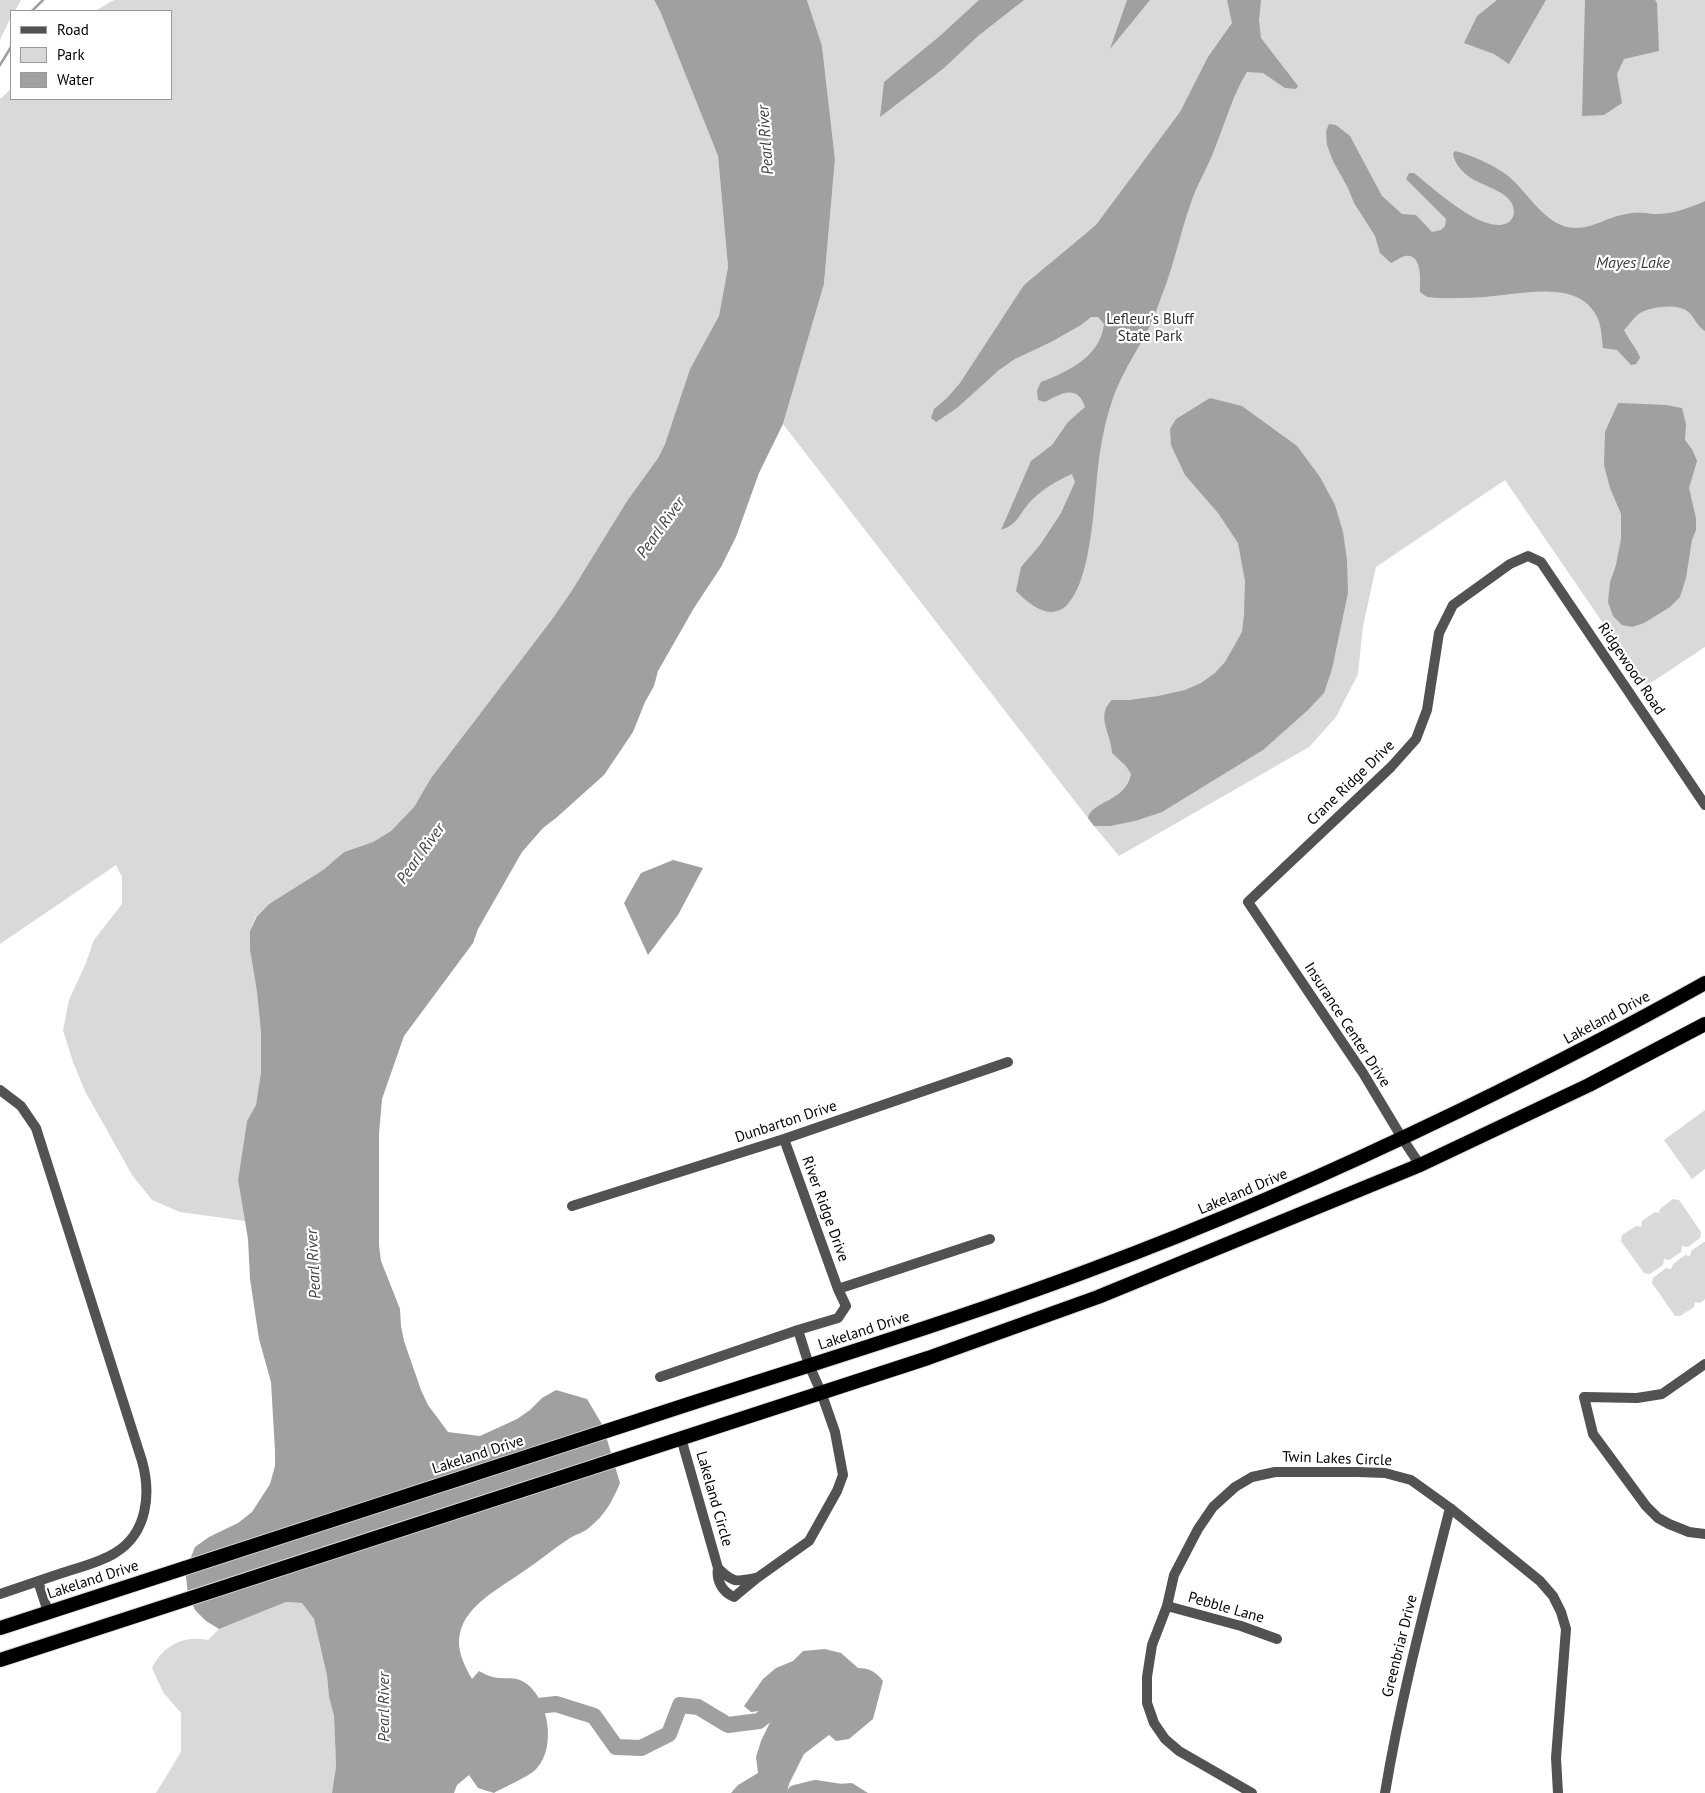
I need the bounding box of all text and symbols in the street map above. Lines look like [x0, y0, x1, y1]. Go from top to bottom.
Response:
legend [10, 10, 172, 100]
text: Road [57, 20, 89, 39]
text: Park [57, 45, 85, 64]
text: Water [57, 70, 94, 89]
water label: Pearl River [754, 104, 778, 176]
water label: Mayes Lake [1596, 253, 1670, 273]
park label: Lefleur's Bluff State Park [1106, 311, 1194, 346]
water label: Pearl River [633, 494, 689, 562]
street label: Ridgewood Road [1594, 619, 1668, 719]
street label: Crane Ridge Drive [1303, 737, 1399, 829]
water label: Pearl River [393, 820, 449, 888]
street label: Insurance Center Drive [1300, 959, 1394, 1091]
street label: Lakeland Drive [1561, 988, 1653, 1048]
street label: Dunbarton Drive [733, 1097, 839, 1147]
street label: River Ridge Drive [798, 1154, 852, 1264]
street label: Lakeland Drive [1196, 1165, 1290, 1219]
water label: Pearl River [303, 1229, 325, 1299]
street label: Lakeland Drive [816, 1308, 912, 1354]
street label: Lakeland Drive [430, 1432, 526, 1478]
street label: Twin Lakes Circle [1282, 1448, 1392, 1470]
street label: Lakeland Circle [692, 1449, 736, 1549]
street label: Lakeland Drive [45, 1557, 141, 1603]
street label: Pebble Lane [1186, 1589, 1266, 1627]
street label: Greenbriar Drive [1379, 1593, 1421, 1699]
water label: Pearl River [374, 1672, 394, 1742]

